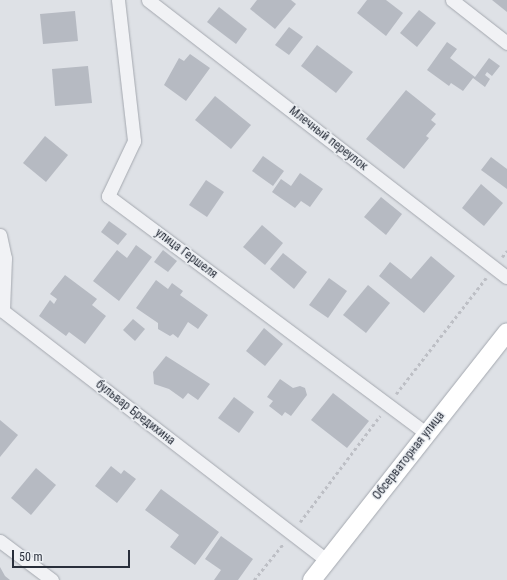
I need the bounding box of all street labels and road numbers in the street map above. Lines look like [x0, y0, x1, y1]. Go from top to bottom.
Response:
street label: Млечный переулок [286, 104, 370, 174]
street label: улица Гершеля [152, 226, 220, 282]
street label: бульвар Бредихина [92, 378, 178, 448]
street label: Обсерваторная улица [370, 409, 448, 503]

